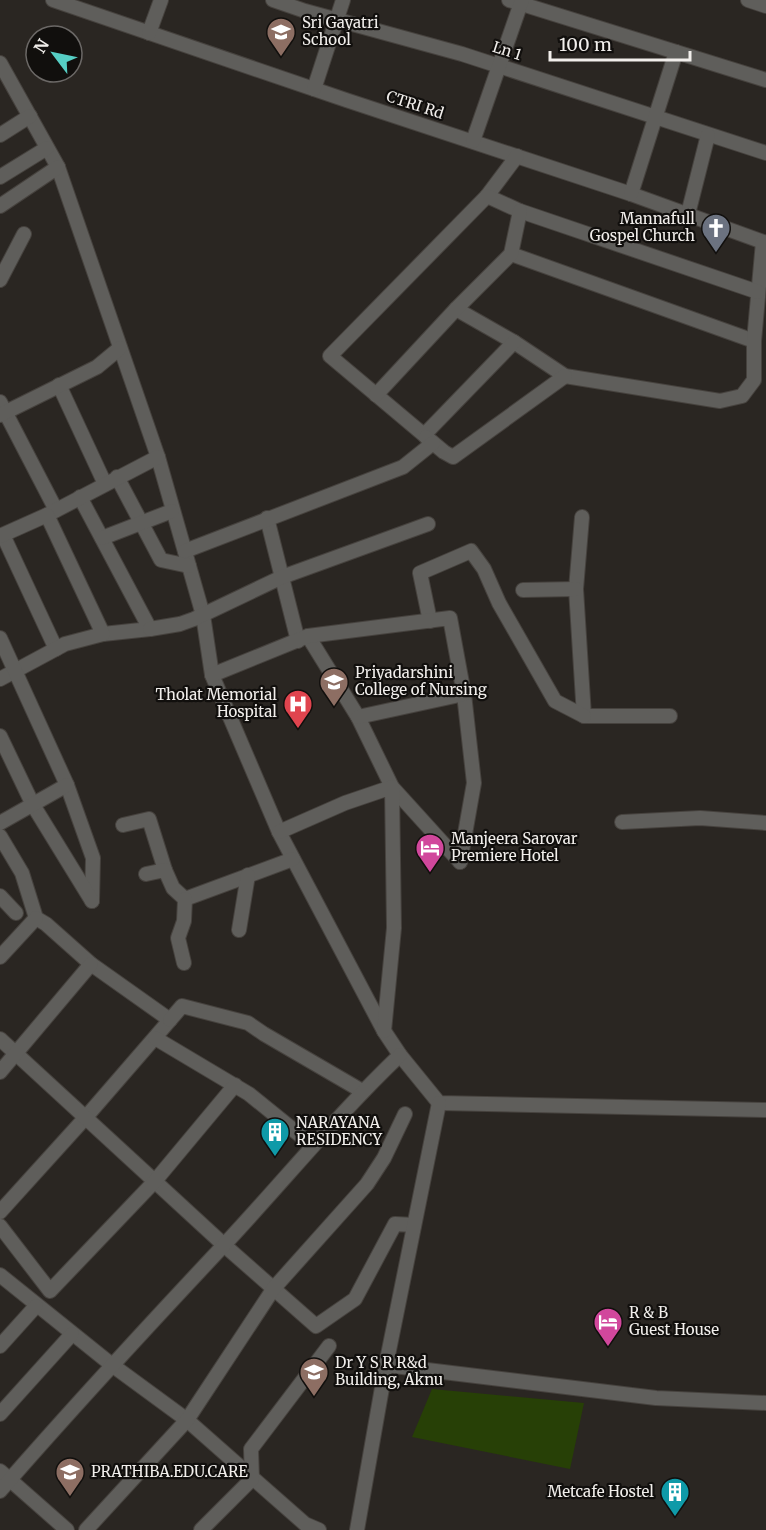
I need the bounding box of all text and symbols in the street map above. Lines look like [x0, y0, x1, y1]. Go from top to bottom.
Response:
place label: Sri Gayatri School [302, 13, 379, 49]
school or university icon: Sri Gayatri School [265, 16, 297, 58]
north arrow [24, 24, 84, 84]
scale bar [550, 24, 690, 62]
text: 100 m [559, 33, 612, 56]
text: N [29, 35, 53, 57]
street label: Ln 1 [490, 37, 524, 64]
street label: CTRI Rd [384, 86, 446, 123]
place label: Mannafull Gospel Church [590, 209, 695, 245]
church icon: Mannafull Gospel Church [700, 212, 732, 254]
place label: Priyadarshini College of Nursing [355, 663, 487, 699]
school or university icon: Priyadarshini College of Nursing [318, 666, 350, 708]
place label: Tholat Memorial Hospital [156, 685, 277, 721]
hospital icon: Tholat Memorial Hospital [282, 688, 314, 730]
place label: Manjeera Sarovar Premiere Hotel [451, 829, 578, 865]
hotel icon: Manjeera Sarovar Premiere Hotel [414, 832, 446, 874]
place label: NARAYANA RESIDENCY [296, 1113, 383, 1149]
building icon: NARAYANA RESIDENCY [259, 1116, 291, 1158]
place label: R & B Guest House [629, 1303, 719, 1339]
hotel icon: R & B Guest House [592, 1306, 624, 1348]
place label: Dr Y S R R&d Building, Aknu [335, 1353, 443, 1389]
school or university icon: Dr Y S R R&d Building, Aknu [298, 1356, 330, 1398]
school or university icon: PRATHIBA.EDU.CARE [54, 1456, 86, 1498]
place label: PRATHIBA.EDU.CARE [91, 1462, 248, 1481]
building icon: Metcafe Hostel [659, 1476, 691, 1518]
place label: Metcafe Hostel [547, 1482, 654, 1501]

